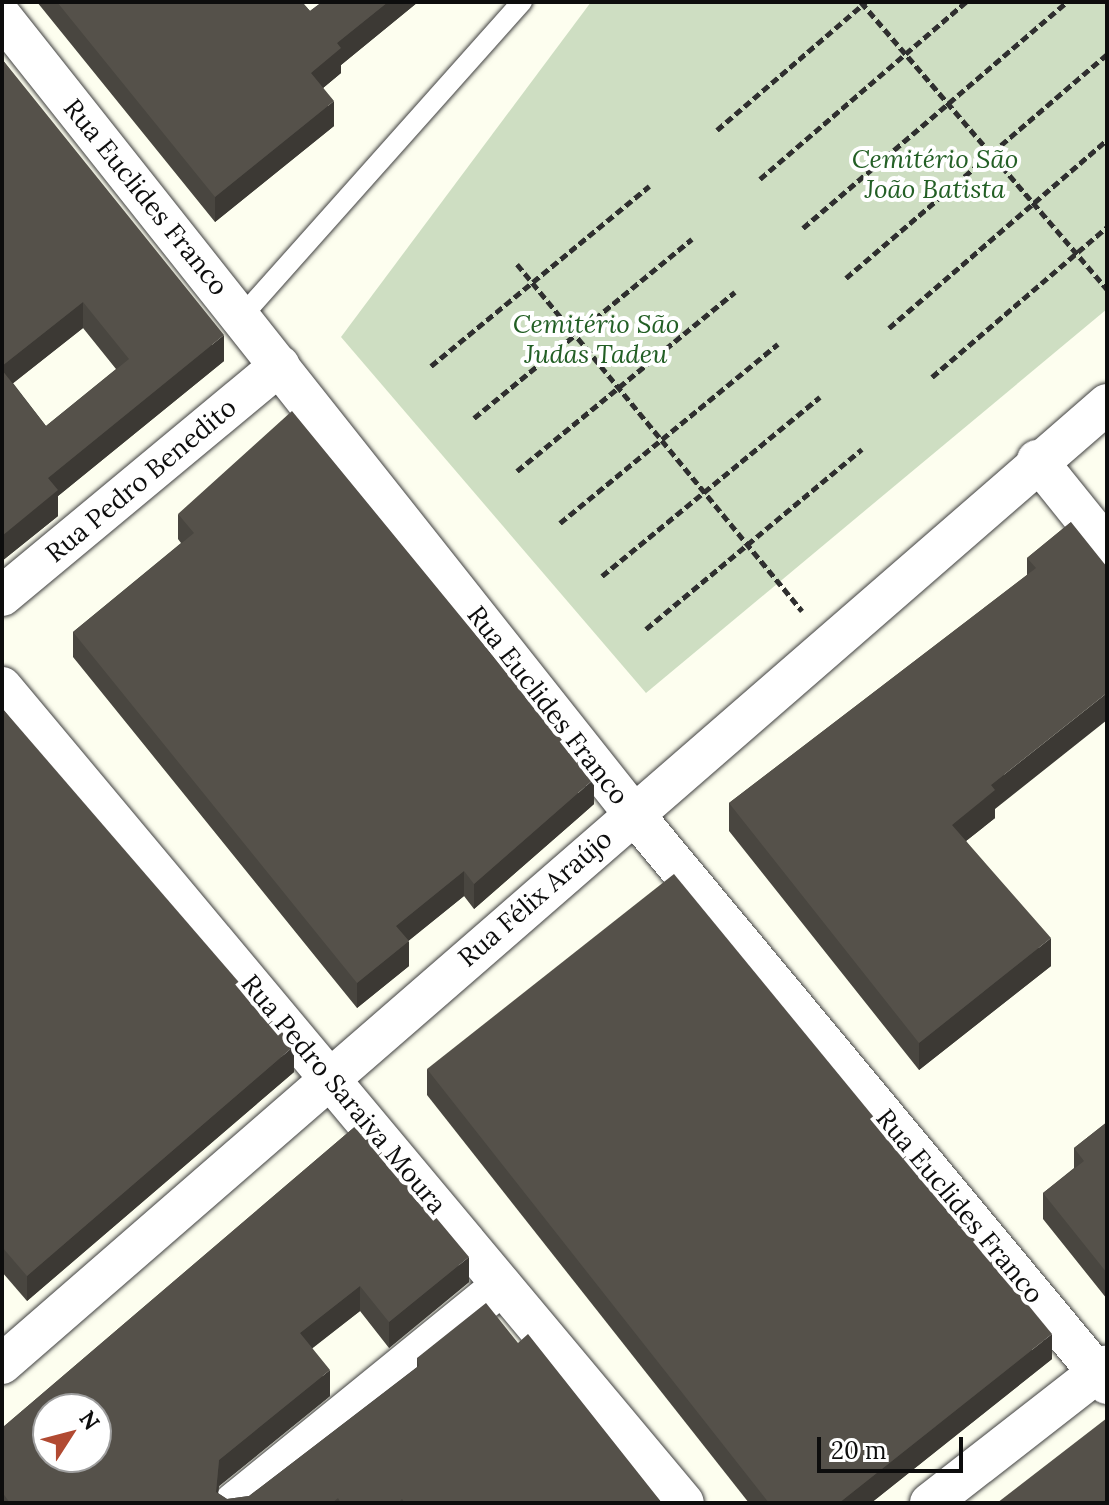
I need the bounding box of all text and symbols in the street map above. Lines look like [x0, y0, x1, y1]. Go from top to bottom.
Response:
street label: Rua Euclides Franco [57, 93, 235, 301]
park label: Cemitério São João Batista [852, 143, 1018, 204]
park label: Cemitério São Judas Tadeu [513, 308, 679, 370]
street label: Rua Pedro Benedito [40, 391, 242, 569]
street label: Rua Euclides Franco [461, 599, 635, 811]
street label: Rua Félix Araújo [452, 823, 618, 973]
street label: Rua Pedro Saraiva Moura [235, 968, 453, 1220]
street label: Rua Euclides Franco [870, 1103, 1050, 1309]
north arrow [32, 1393, 112, 1473]
text: N [73, 1405, 106, 1435]
scale bar [821, 1421, 967, 1471]
text: 20 m [831, 1435, 887, 1466]

